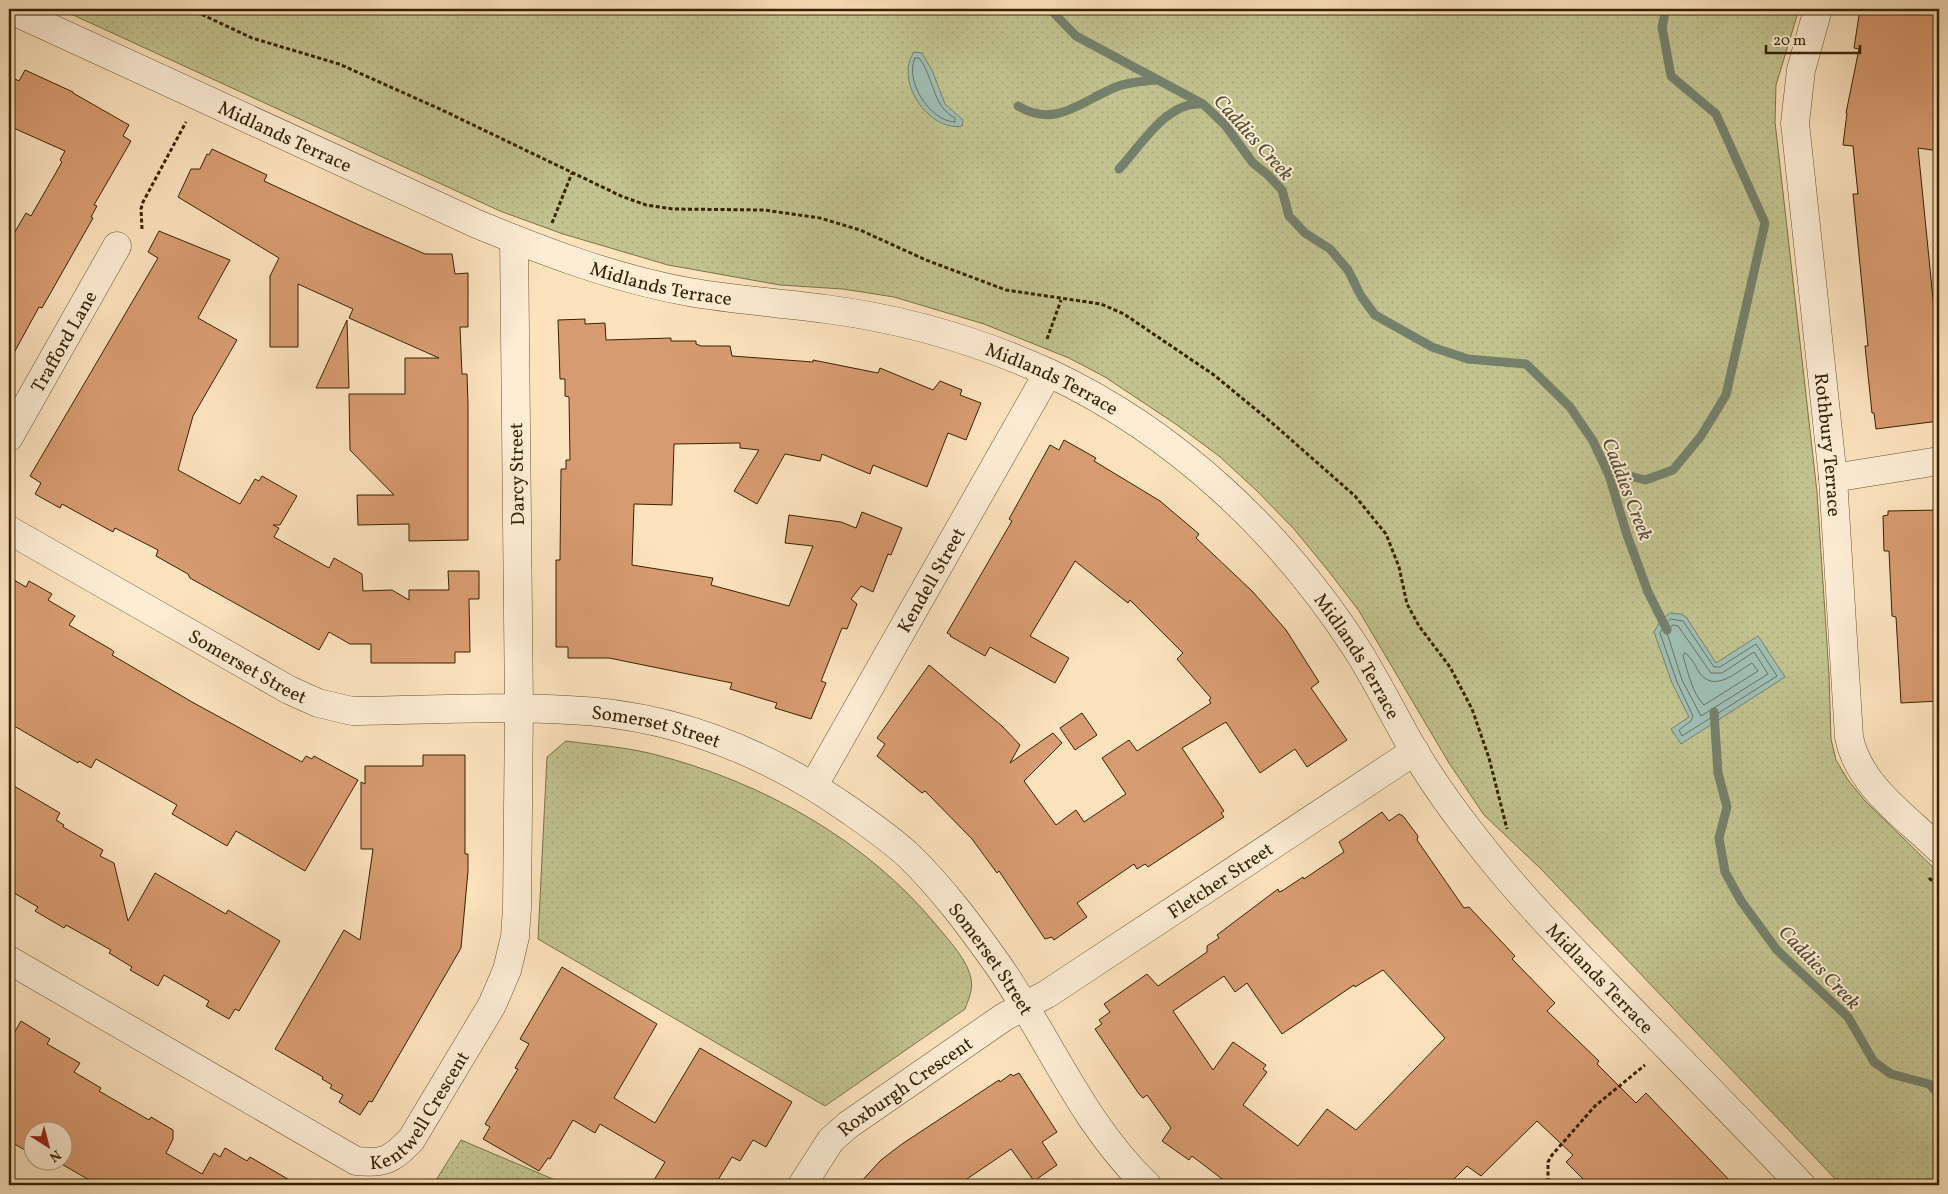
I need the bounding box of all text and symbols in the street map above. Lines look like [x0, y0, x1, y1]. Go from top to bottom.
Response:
scale bar [1766, 22, 1859, 54]
text: 20 m [1773, 31, 1806, 52]
water label: Caddies Creek [1206, 89, 1299, 188]
street label: Midlands Terrace [213, 96, 355, 180]
street label: Midlands Terrace [586, 256, 733, 313]
street label: Trafford Lane [26, 286, 104, 398]
street label: Midlands Terrace [982, 337, 1123, 423]
street label: Rothbury Terrace [1807, 371, 1846, 517]
street label: Darcy Street [504, 422, 532, 526]
water label: Caddies Creek [1594, 434, 1659, 545]
street label: Kendell Street [892, 523, 973, 638]
street label: Midlands Terrace [1307, 588, 1405, 724]
street label: Somerset Street [183, 624, 311, 711]
street label: Somerset Street [590, 701, 724, 755]
street label: Fletcher Street [1163, 837, 1279, 926]
street label: Somerset Street [941, 898, 1038, 1021]
street label: Midlands Terrace [1539, 918, 1659, 1040]
water label: Caddies Creek [1771, 920, 1866, 1017]
street label: Roxburgh Crescent [833, 1031, 979, 1143]
street label: Kentwell Crescent [369, 1046, 477, 1177]
north arrow [22, 1122, 72, 1172]
text: N [45, 1145, 64, 1166]

